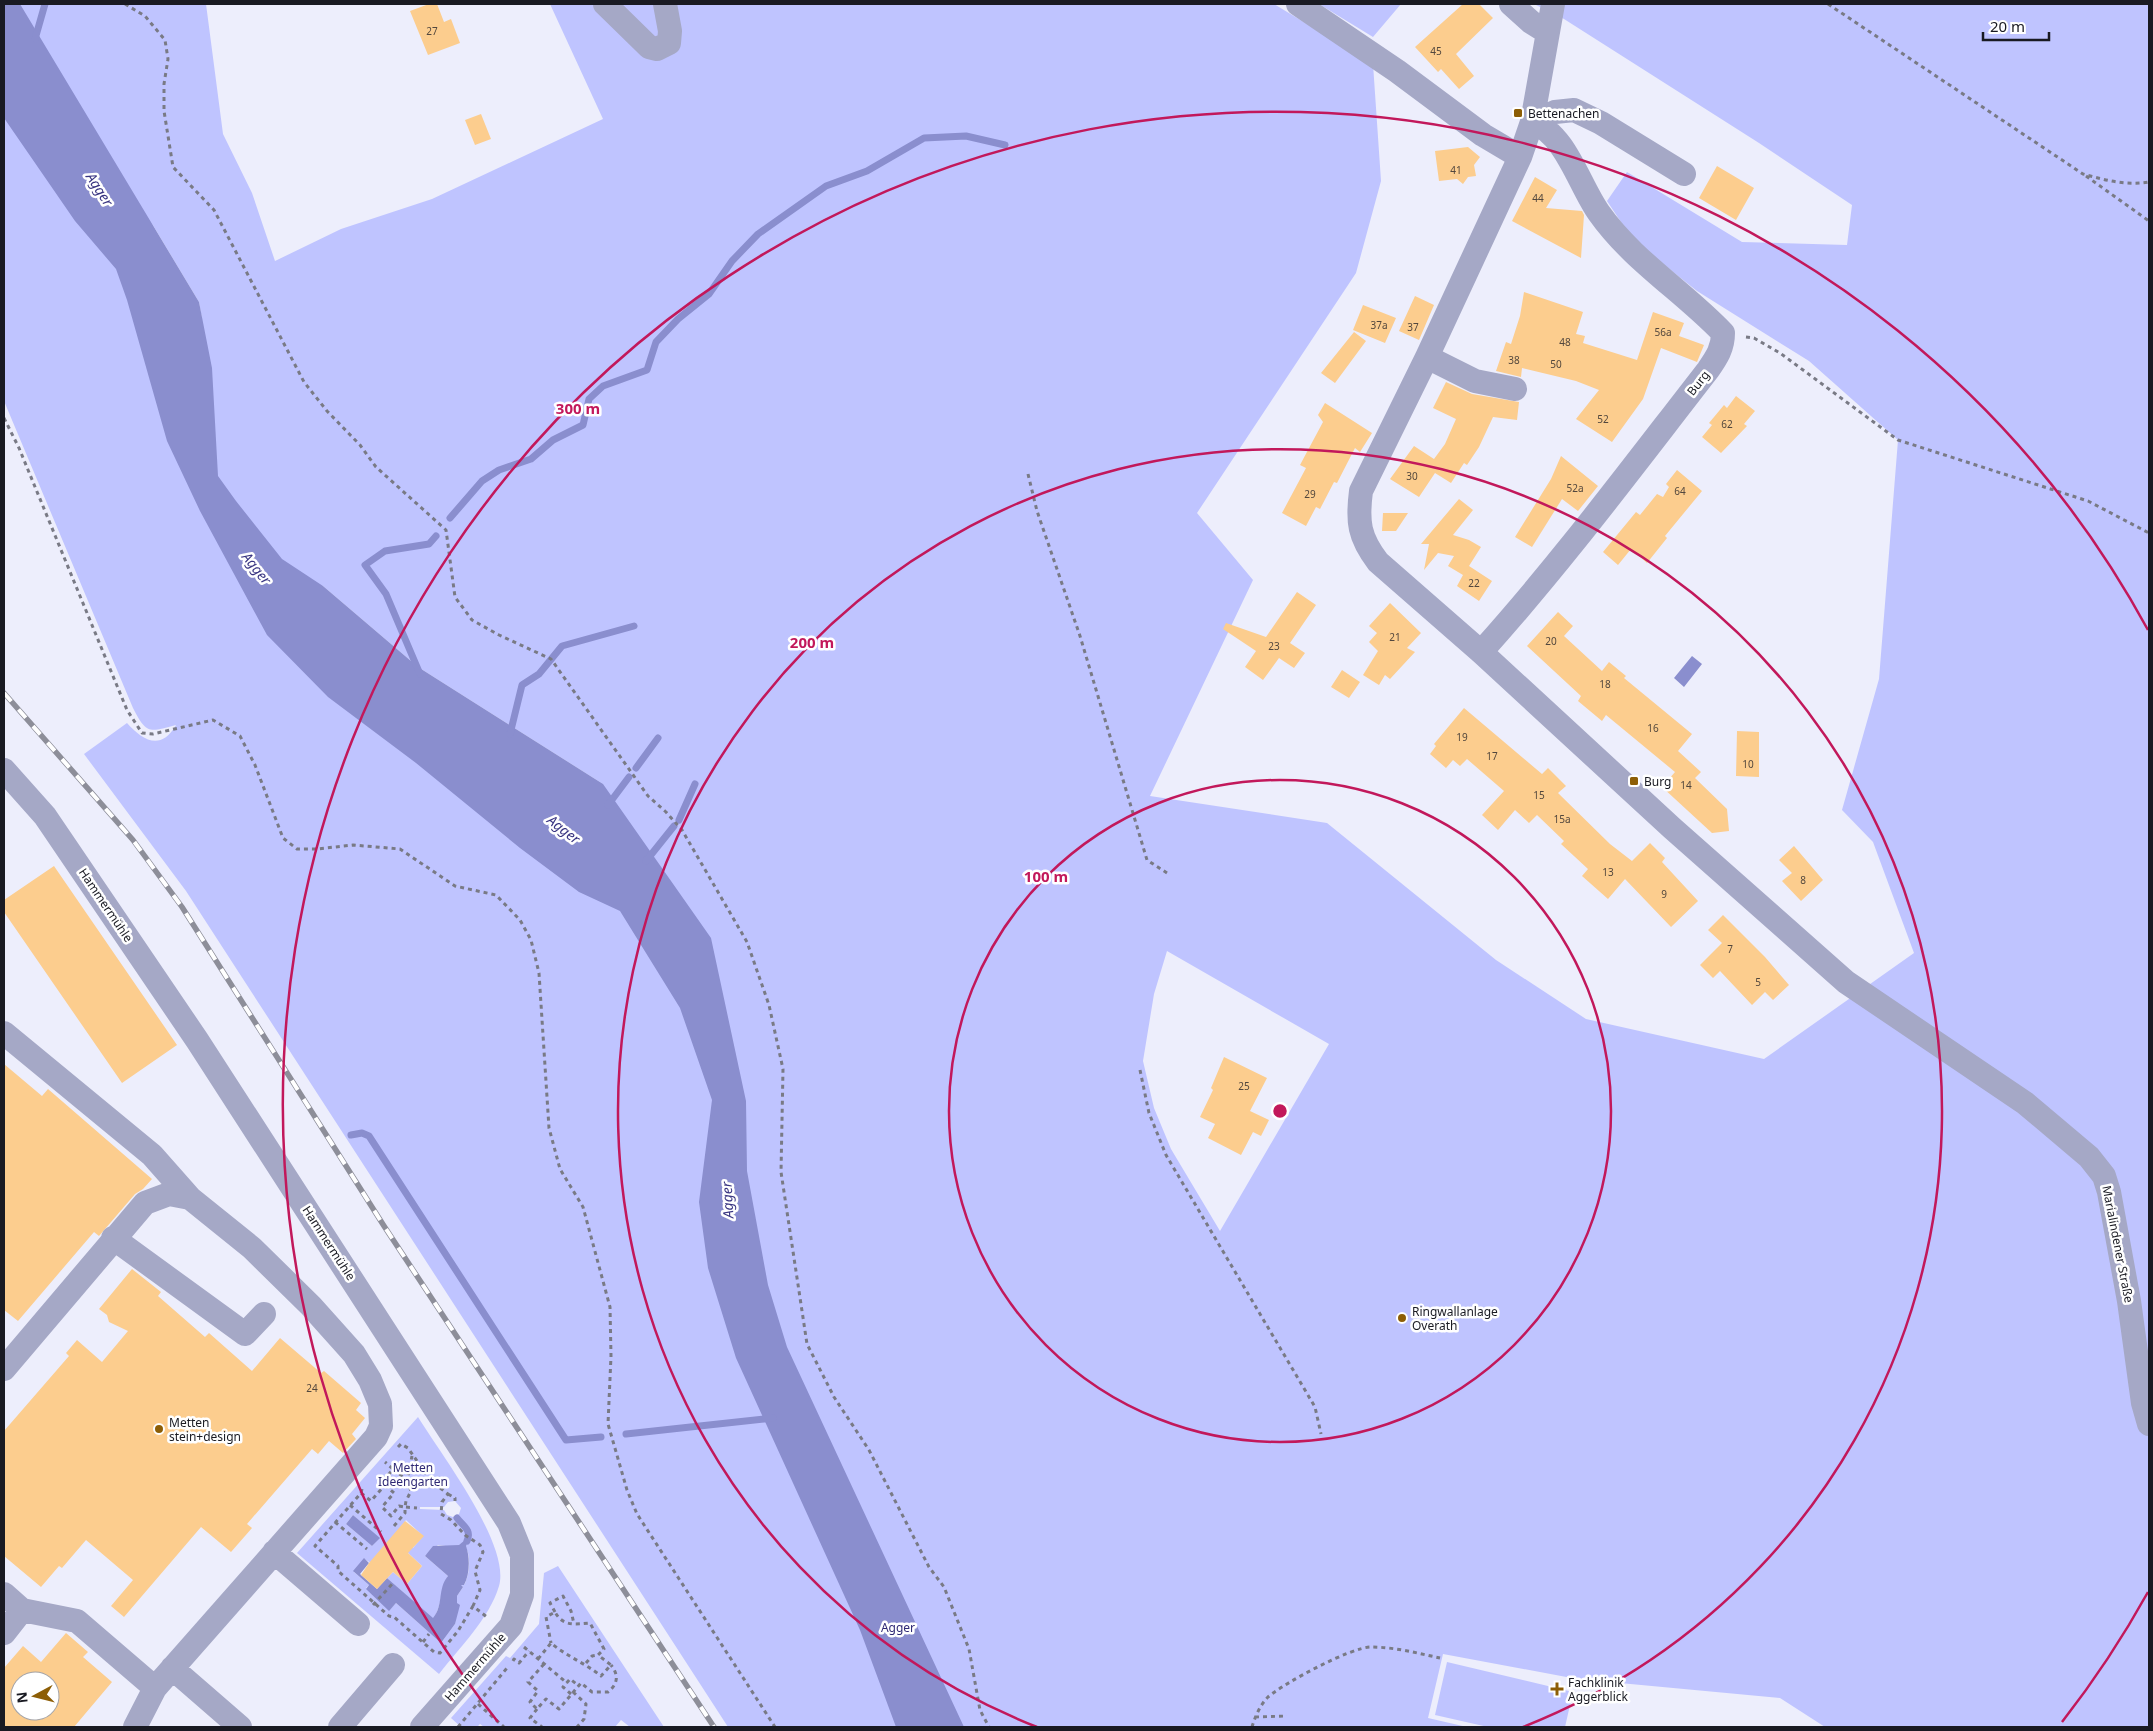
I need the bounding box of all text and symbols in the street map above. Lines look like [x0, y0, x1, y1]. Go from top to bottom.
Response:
scale bar [1983, 10, 2049, 42]
text: 20 m [1990, 16, 2025, 36]
house number: 27 [426, 24, 438, 38]
house number: 45 [1430, 44, 1442, 58]
place label: Bettenachen [1528, 105, 1600, 122]
marker: Bettenachen [1512, 107, 1524, 119]
house number: 41 [1450, 163, 1462, 177]
water label: Agger [82, 168, 118, 210]
house number: 44 [1532, 191, 1544, 205]
house number: 37a [1370, 318, 1388, 332]
house number: 37 [1407, 320, 1419, 334]
house number: 56a [1654, 325, 1672, 339]
house number: 48 [1559, 335, 1571, 349]
house number: 38 [1508, 353, 1520, 367]
house number: 50 [1550, 357, 1562, 371]
street label: Burg [1683, 367, 1713, 399]
text: 300 m [556, 398, 600, 418]
house number: 52 [1597, 412, 1609, 426]
house number: 62 [1721, 417, 1733, 431]
house number: 30 [1406, 469, 1418, 483]
house number: 52a [1566, 481, 1584, 495]
house number: 64 [1674, 484, 1686, 498]
house number: 29 [1304, 487, 1316, 501]
water label: Agger [237, 547, 276, 589]
house number: 22 [1468, 576, 1480, 590]
house number: 21 [1389, 630, 1401, 644]
text: 200 m [790, 632, 834, 652]
house number: 20 [1545, 634, 1557, 648]
house number: 23 [1268, 639, 1280, 653]
house number: 18 [1599, 677, 1611, 691]
house number: 16 [1647, 721, 1659, 735]
house number: 19 [1456, 730, 1468, 744]
house number: 17 [1486, 749, 1498, 763]
house number: 10 [1742, 757, 1754, 771]
place label: Burg [1644, 773, 1671, 790]
marker: Burg [1628, 775, 1640, 787]
house number: 14 [1680, 778, 1692, 792]
house number: 15 [1533, 788, 1545, 802]
water label: Agger [543, 810, 585, 848]
house number: 15a [1553, 812, 1571, 826]
street label: Hammermühle [75, 865, 137, 945]
house number: 13 [1602, 865, 1614, 879]
text: 100 m [1024, 866, 1068, 886]
house number: 8 [1800, 873, 1806, 887]
house number: 9 [1661, 887, 1667, 901]
house number: 7 [1727, 942, 1733, 956]
house number: 5 [1755, 975, 1761, 989]
house number: 25 [1238, 1079, 1250, 1093]
centre of rings [1271, 1102, 1289, 1120]
water label: Agger [717, 1181, 737, 1220]
street label: Marialindener Straße [2098, 1184, 2138, 1304]
street label: Hammermühle [299, 1202, 360, 1284]
place label: Ringwallanlage Overath [1412, 1303, 1498, 1334]
marker: Ringwallanlage Overath [1396, 1312, 1408, 1324]
house number: 24 [306, 1381, 318, 1395]
place label: Metten stein+design [169, 1414, 241, 1445]
marker: Metten stein+design [153, 1423, 165, 1435]
park label: Metten Ideengarten [378, 1459, 448, 1490]
park label: Agger [881, 1619, 915, 1636]
street label: Hammermühle [440, 1629, 510, 1705]
north arrow [10, 1671, 60, 1721]
place label: Fachklinik Aggerblick [1568, 1674, 1628, 1705]
marker: Fachklinik Aggerblick [1550, 1682, 1564, 1696]
text: N [11, 1691, 32, 1704]

